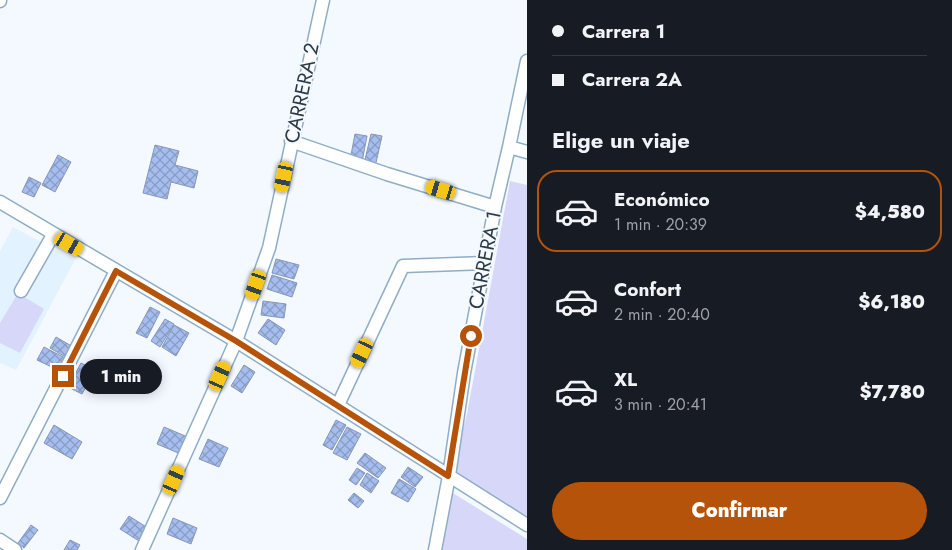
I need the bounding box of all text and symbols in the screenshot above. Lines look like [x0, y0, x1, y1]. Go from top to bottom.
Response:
text: Carrera 1 [582, 18, 665, 45]
street label: CARRERA 2 [277, 40, 327, 146]
text: Carrera 2A [582, 66, 682, 93]
text: Elige un viaje [552, 124, 690, 156]
car [273, 161, 294, 193]
car [424, 178, 457, 202]
text: Económico [614, 186, 710, 213]
icon: car [554, 189, 599, 234]
text: $4,580 [855, 198, 925, 225]
street label: CARRERA 1 [461, 208, 509, 312]
text: 1 min · 20:39 [614, 213, 707, 236]
car [52, 230, 85, 258]
car [244, 268, 267, 302]
text: Confort [614, 276, 681, 303]
icon: car [554, 279, 599, 324]
text: $6,180 [858, 288, 925, 315]
text: 2 min · 20:40 [614, 303, 710, 326]
route start [460, 325, 482, 347]
car [348, 336, 375, 370]
callout: 1 min [80, 358, 163, 394]
car [207, 359, 232, 393]
route end [52, 365, 74, 387]
text: 1 min [101, 365, 141, 388]
text: XL [614, 366, 637, 393]
icon: car [554, 369, 599, 414]
text: $7,780 [860, 378, 925, 405]
text: 3 min · 20:41 [614, 393, 707, 416]
car [161, 463, 186, 497]
button: Confirmar [552, 482, 927, 540]

